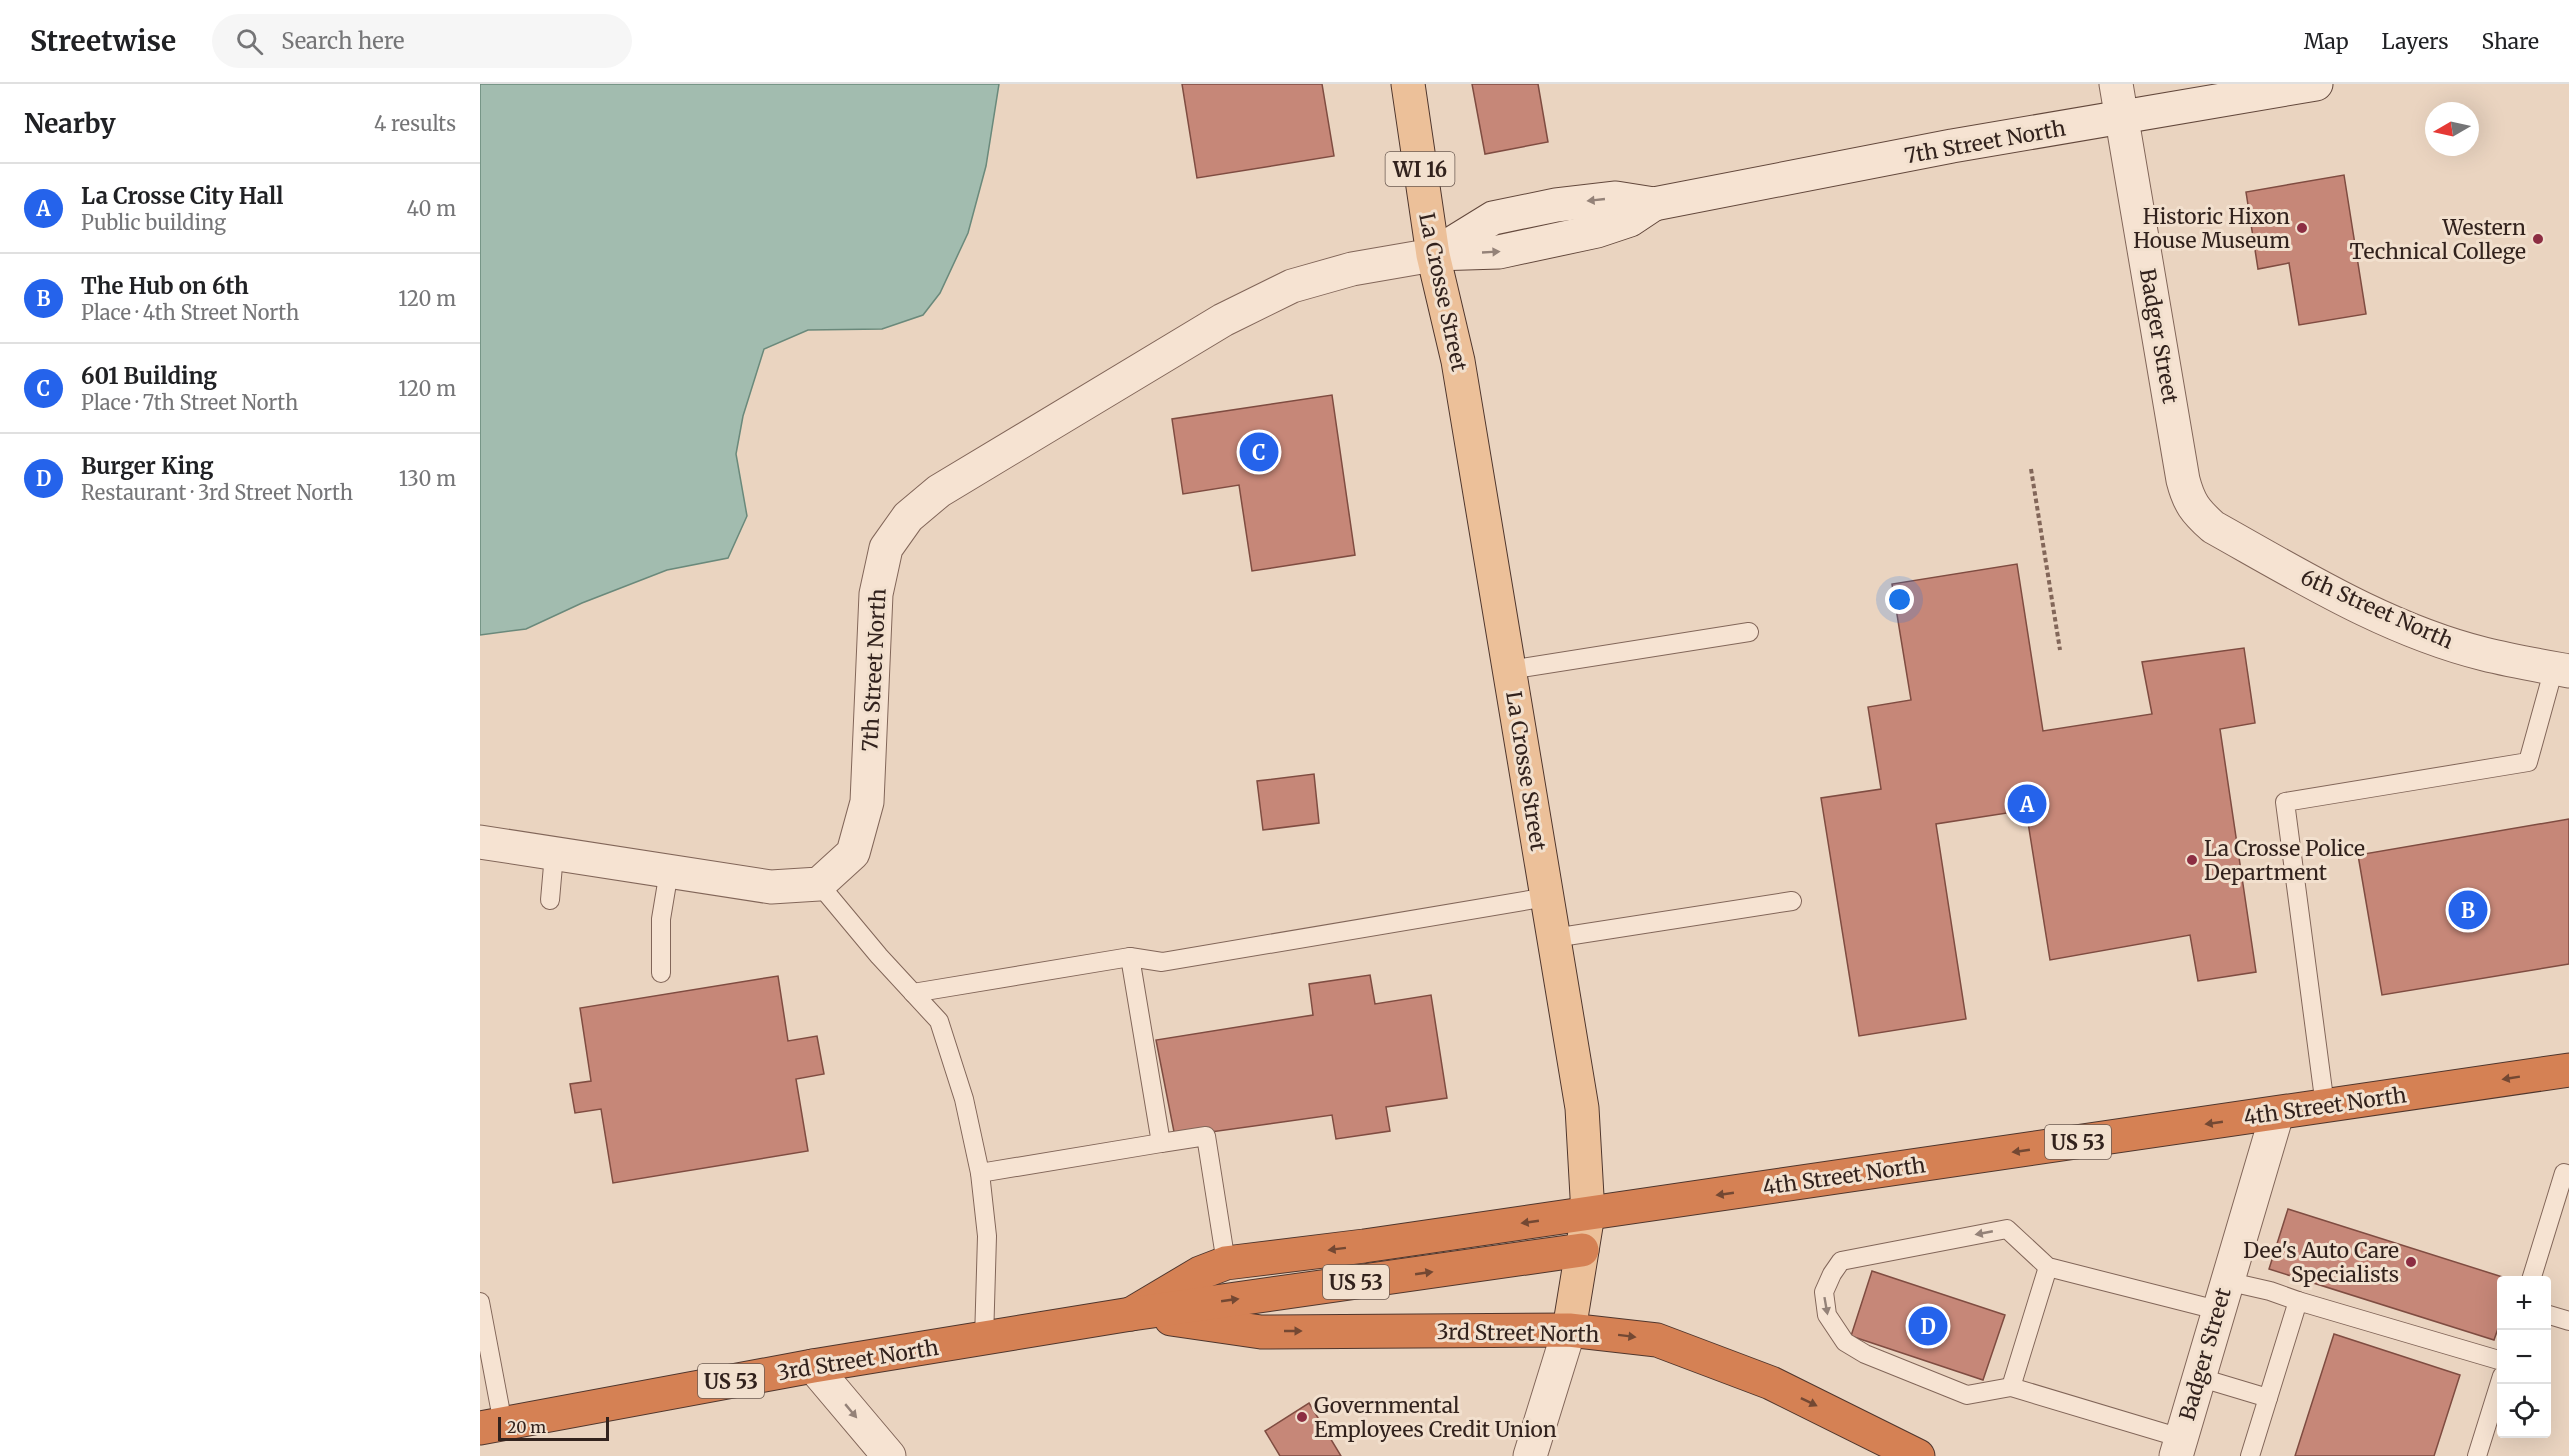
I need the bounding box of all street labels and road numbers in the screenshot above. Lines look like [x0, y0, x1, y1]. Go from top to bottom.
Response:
street label: 7th Street North [1902, 115, 2068, 169]
road number: WI 16 [1386, 152, 1454, 186]
street label: La Crosse Street [1413, 210, 1473, 374]
street label: Badger Street [2134, 266, 2184, 406]
street label: 6th Street North [2297, 563, 2458, 655]
street label: 7th Street North [856, 588, 892, 752]
street label: La Crosse Street [1500, 689, 1552, 853]
street label: 4th Street North [2242, 1081, 2408, 1131]
road number: US 53 [2045, 1125, 2111, 1159]
street label: 4th Street North [1761, 1151, 1927, 1201]
road number: US 53 [1323, 1265, 1389, 1299]
street label: Badger Street [2173, 1285, 2237, 1423]
street label: 3rd Street North [1436, 1318, 1600, 1348]
street label: 3rd Street North [776, 1334, 941, 1386]
road number: US 53 [698, 1364, 764, 1398]

